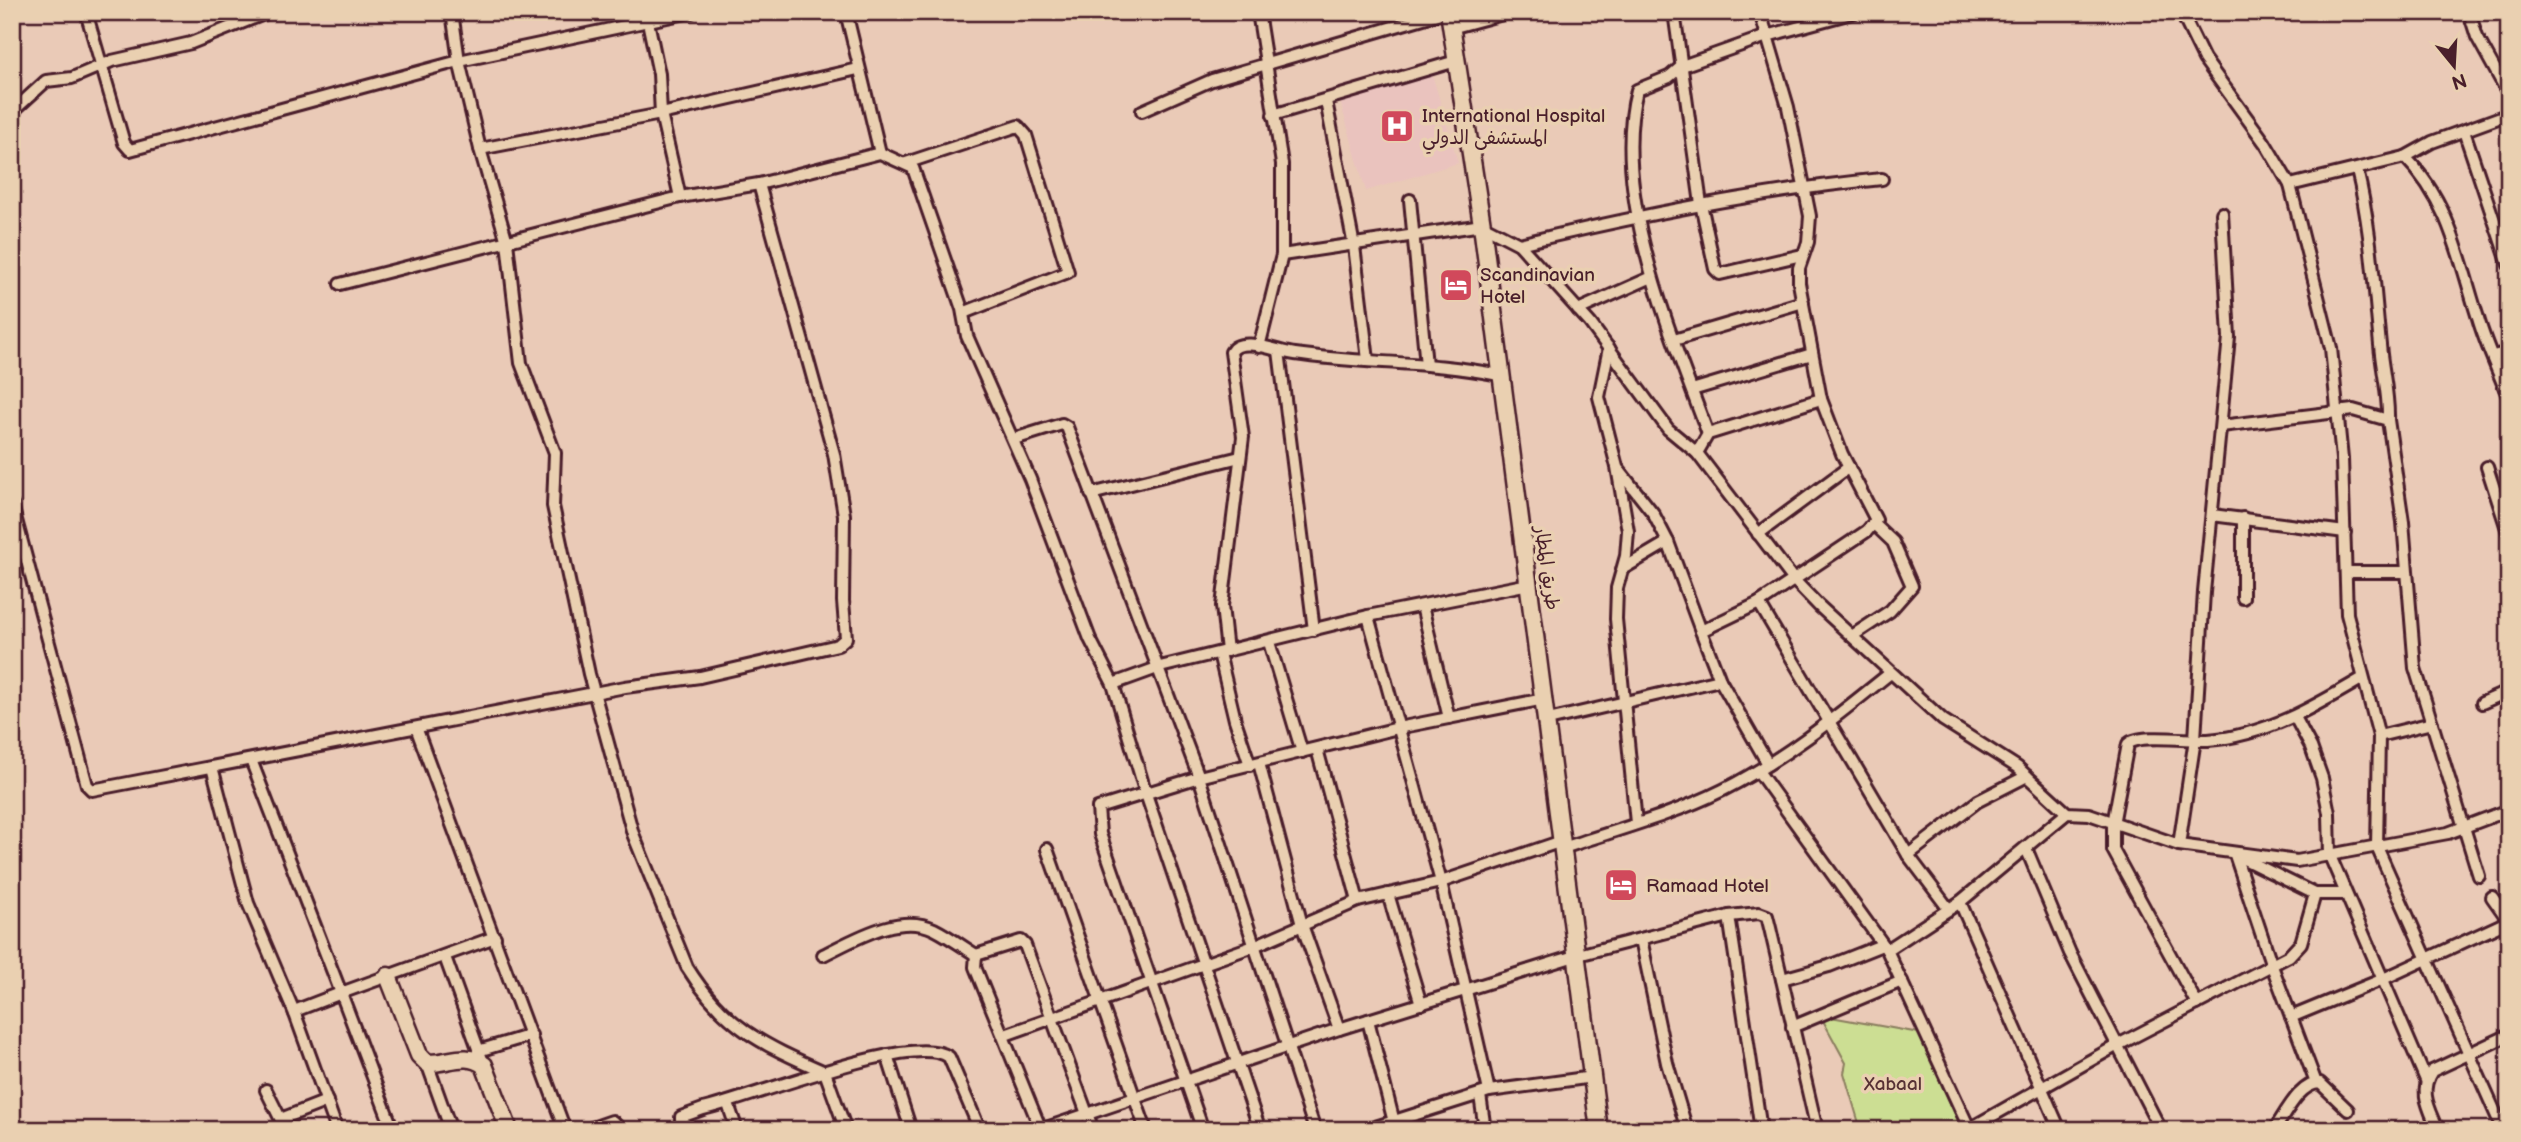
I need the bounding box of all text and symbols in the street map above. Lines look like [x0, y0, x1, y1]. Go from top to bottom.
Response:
north arrow [2420, 32, 2490, 102]
text: N [2448, 68, 2469, 94]
place label: International Hospital المستشفى الدولي [1422, 105, 1605, 154]
hospital icon: International Hospital المستشفى الدولي [1378, 107, 1416, 145]
place label: Scandinavian Hotel [1480, 264, 1595, 309]
hotel icon: Scandinavian Hotel [1437, 266, 1475, 304]
street label: طريق المطار [1529, 523, 1564, 612]
hotel icon: Ramaad Hotel [1602, 866, 1640, 904]
place label: Ramaad Hotel [1646, 875, 1769, 898]
park label: Xabaal [1863, 1073, 1922, 1096]

